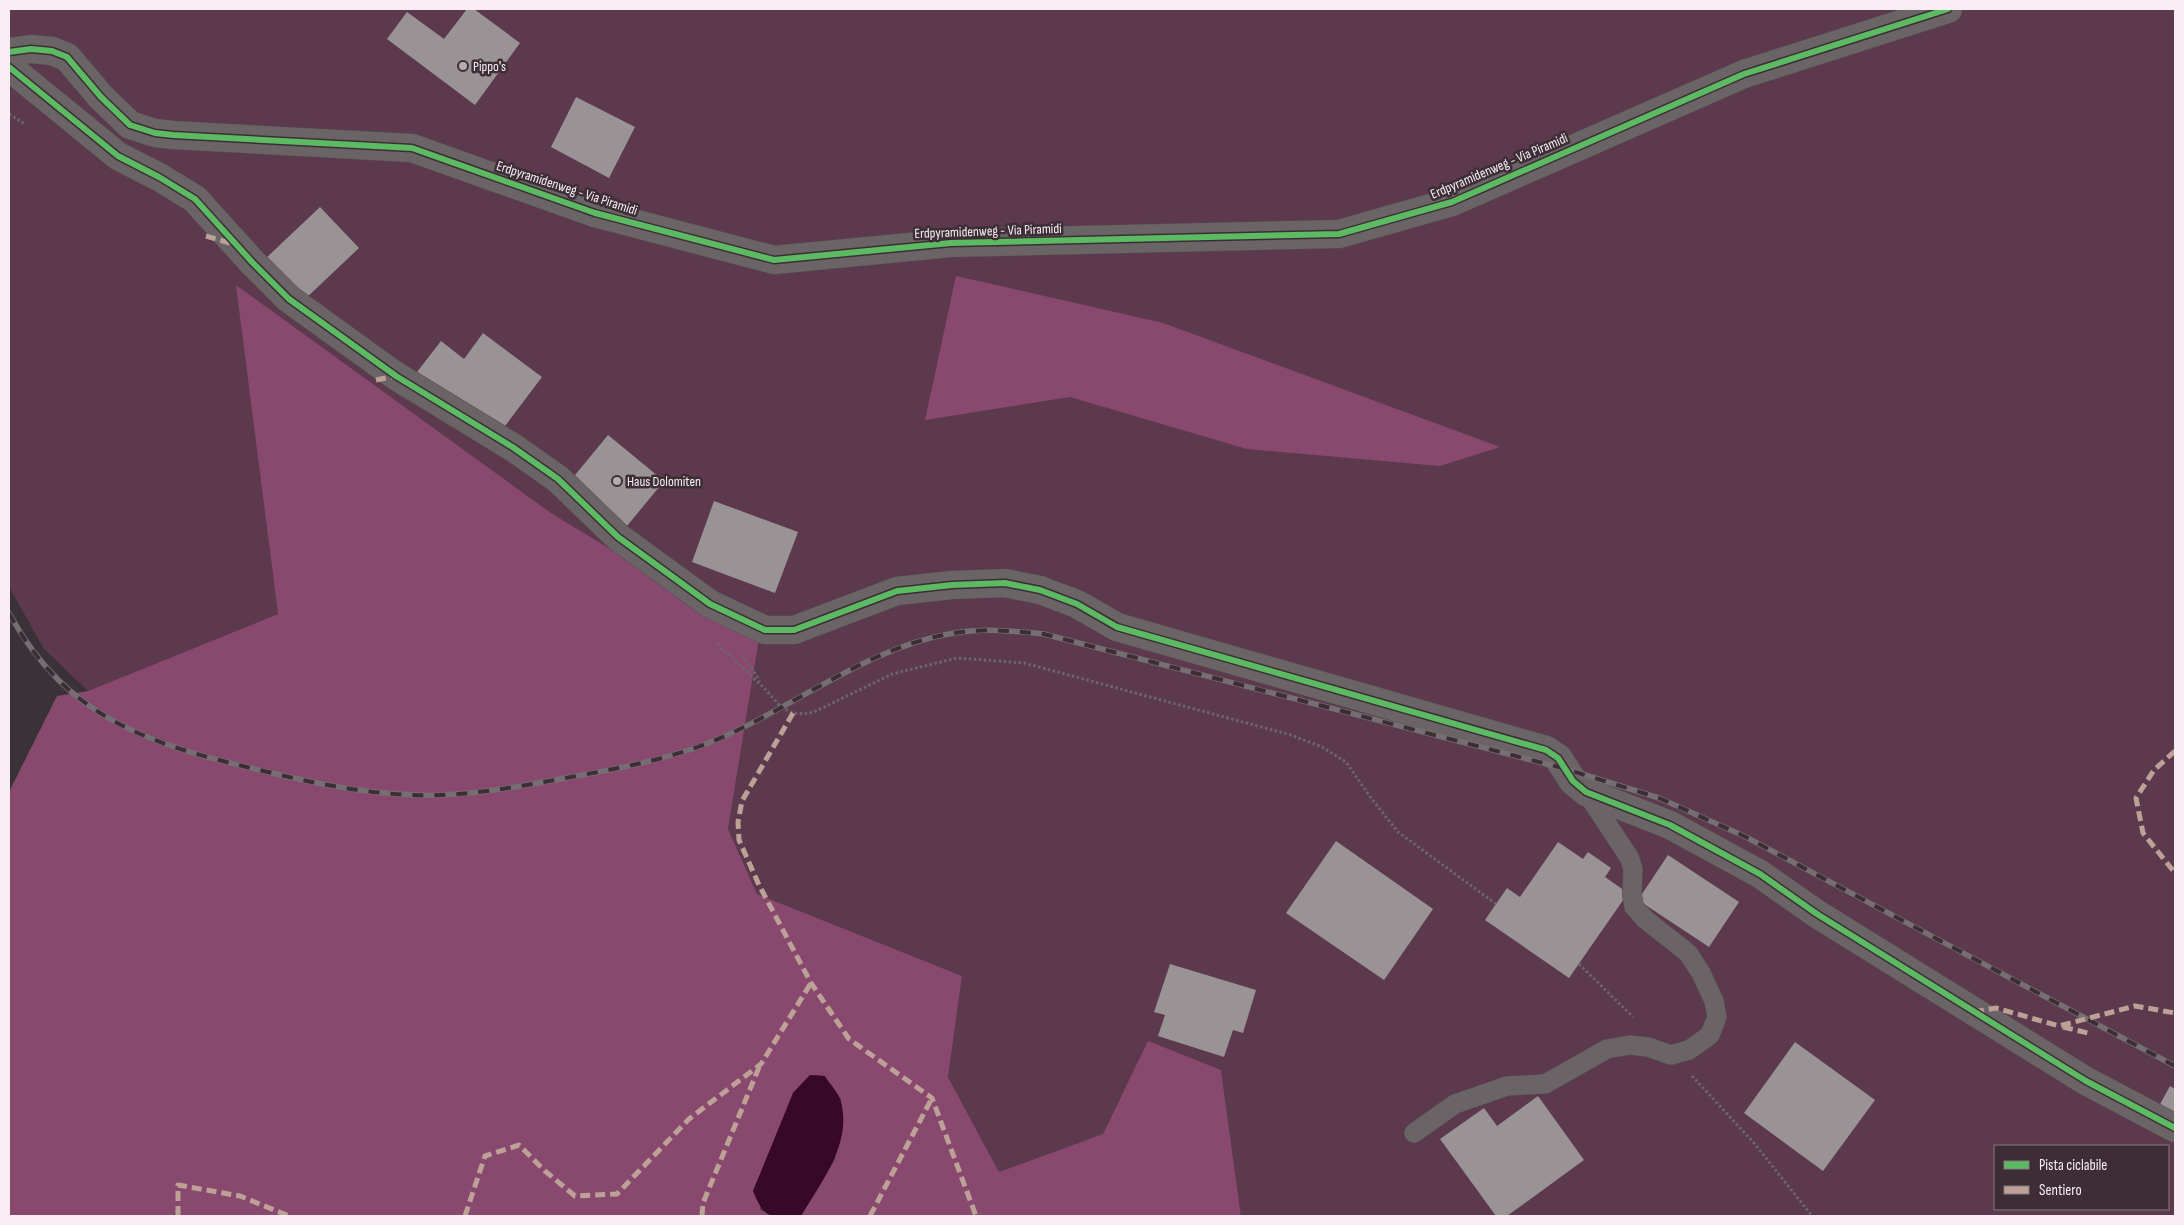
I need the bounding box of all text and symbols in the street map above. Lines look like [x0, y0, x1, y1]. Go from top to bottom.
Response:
place label: Pippo's [473, 58, 506, 75]
marker: Pippo's [457, 60, 469, 72]
street label: Erdpyramidenweg - Via Piramidi [1428, 129, 1570, 203]
street label: Erdpyramidenweg - Via Piramidi [494, 157, 640, 219]
street label: Erdpyramidenweg - Via Piramidi [914, 220, 1062, 242]
place label: Haus Dolomiten [627, 473, 701, 490]
marker: Haus Dolomiten [611, 475, 623, 487]
legend [1994, 1145, 2169, 1210]
text: Pista ciclabile [2039, 1156, 2107, 1175]
text: Sentiero [2039, 1181, 2082, 1200]

